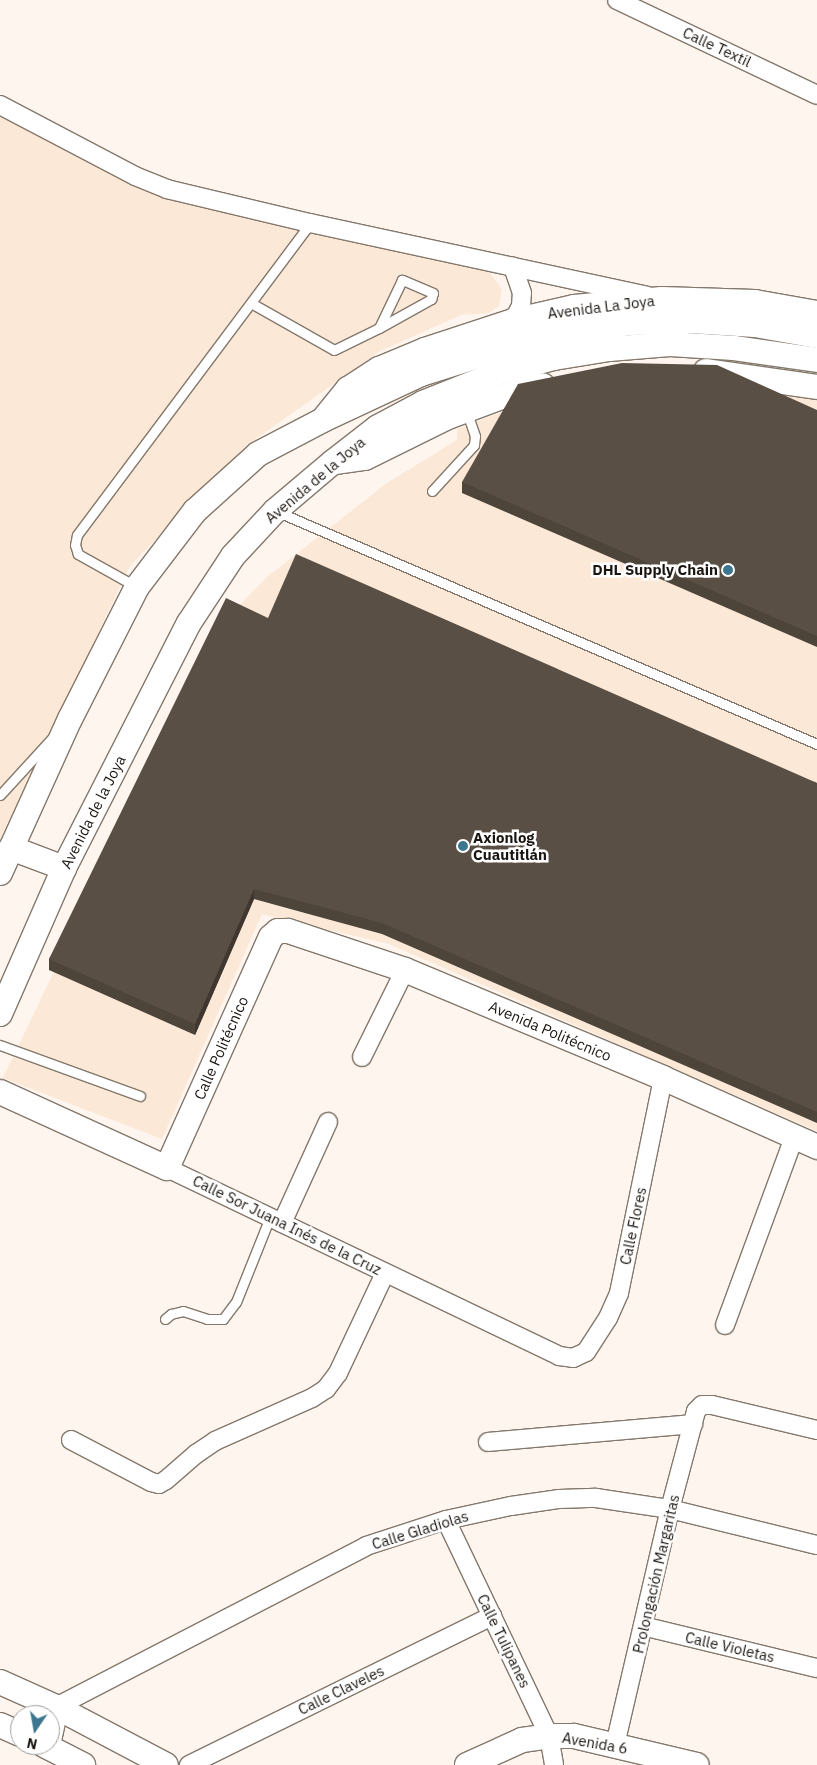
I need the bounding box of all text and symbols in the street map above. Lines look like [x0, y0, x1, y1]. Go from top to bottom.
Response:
street label: Calle Textil [680, 23, 754, 71]
street label: Avenida La Joya [546, 292, 656, 322]
street label: Avenida de la Joya [261, 433, 369, 527]
place label: DHL Supply Chain [592, 561, 718, 579]
marker: DHL Supply Chain [722, 564, 734, 576]
street label: Avenida de la Joya [57, 752, 129, 872]
place label: Axionlog Cuautitlán [473, 828, 547, 863]
marker: Axionlog Cuautitlán [457, 840, 469, 852]
street label: Calle Politécnico [190, 993, 252, 1103]
street label: Avenida Politécnico [486, 997, 614, 1065]
street label: Calle Sor Juana Inés de la Cruz [190, 1171, 384, 1279]
street label: Calle Flores [616, 1185, 650, 1267]
street label: Prolongación Margaritas [629, 1493, 683, 1655]
street label: Calle Gladiolas [370, 1507, 470, 1553]
street label: Calle Tulipanes [474, 1591, 534, 1691]
street label: Calle Violetas [683, 1628, 777, 1666]
street label: Calle Claveles [295, 1661, 387, 1719]
north arrow [10, 1705, 60, 1755]
street label: Avenida 6 [561, 1728, 629, 1758]
text: N [25, 1734, 39, 1754]

